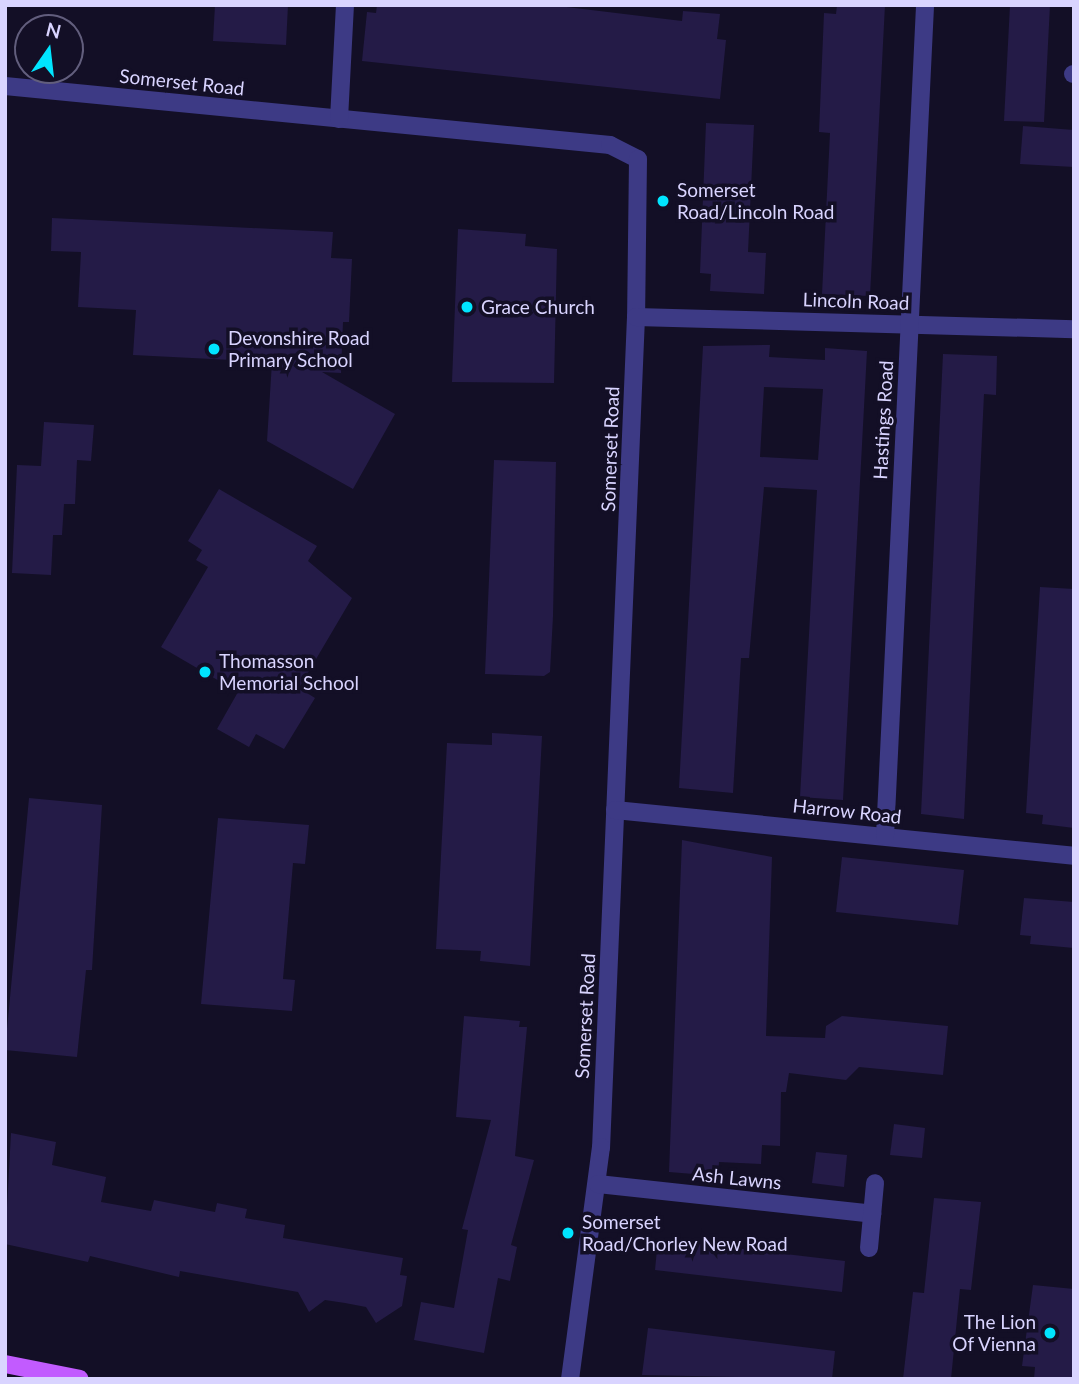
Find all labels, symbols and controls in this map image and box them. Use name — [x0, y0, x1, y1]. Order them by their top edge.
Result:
north arrow — [14, 14, 84, 84]
text: N — [44, 17, 64, 43]
street label: Somerset Road — [118, 64, 246, 100]
place label: Somerset Road/Lincoln Road — [677, 179, 834, 223]
marker: Somerset Road/Lincoln Road — [655, 193, 671, 209]
street label: Lincoln Road — [802, 288, 910, 314]
place label: Grace Church — [481, 296, 595, 318]
marker: Grace Church — [459, 299, 475, 315]
place label: Devonshire Road Primary School — [228, 327, 370, 371]
marker: Devonshire Road Primary School — [206, 341, 222, 357]
street label: Hastings Road — [868, 360, 898, 480]
street label: Somerset Road — [596, 386, 624, 512]
place label: Thomasson Memorial School — [219, 650, 359, 694]
marker: Thomasson Memorial School — [197, 664, 213, 680]
street label: Harrow Road — [791, 794, 903, 828]
street label: Somerset Road — [570, 953, 600, 1079]
street label: Ash Lawns — [691, 1162, 783, 1194]
place label: Somerset Road/Chorley New Road — [582, 1211, 789, 1255]
marker: Somerset Road/Chorley New Road — [560, 1225, 576, 1241]
place label: The Lion Of Vienna — [951, 1311, 1036, 1355]
marker: The Lion Of Vienna — [1042, 1325, 1058, 1341]

